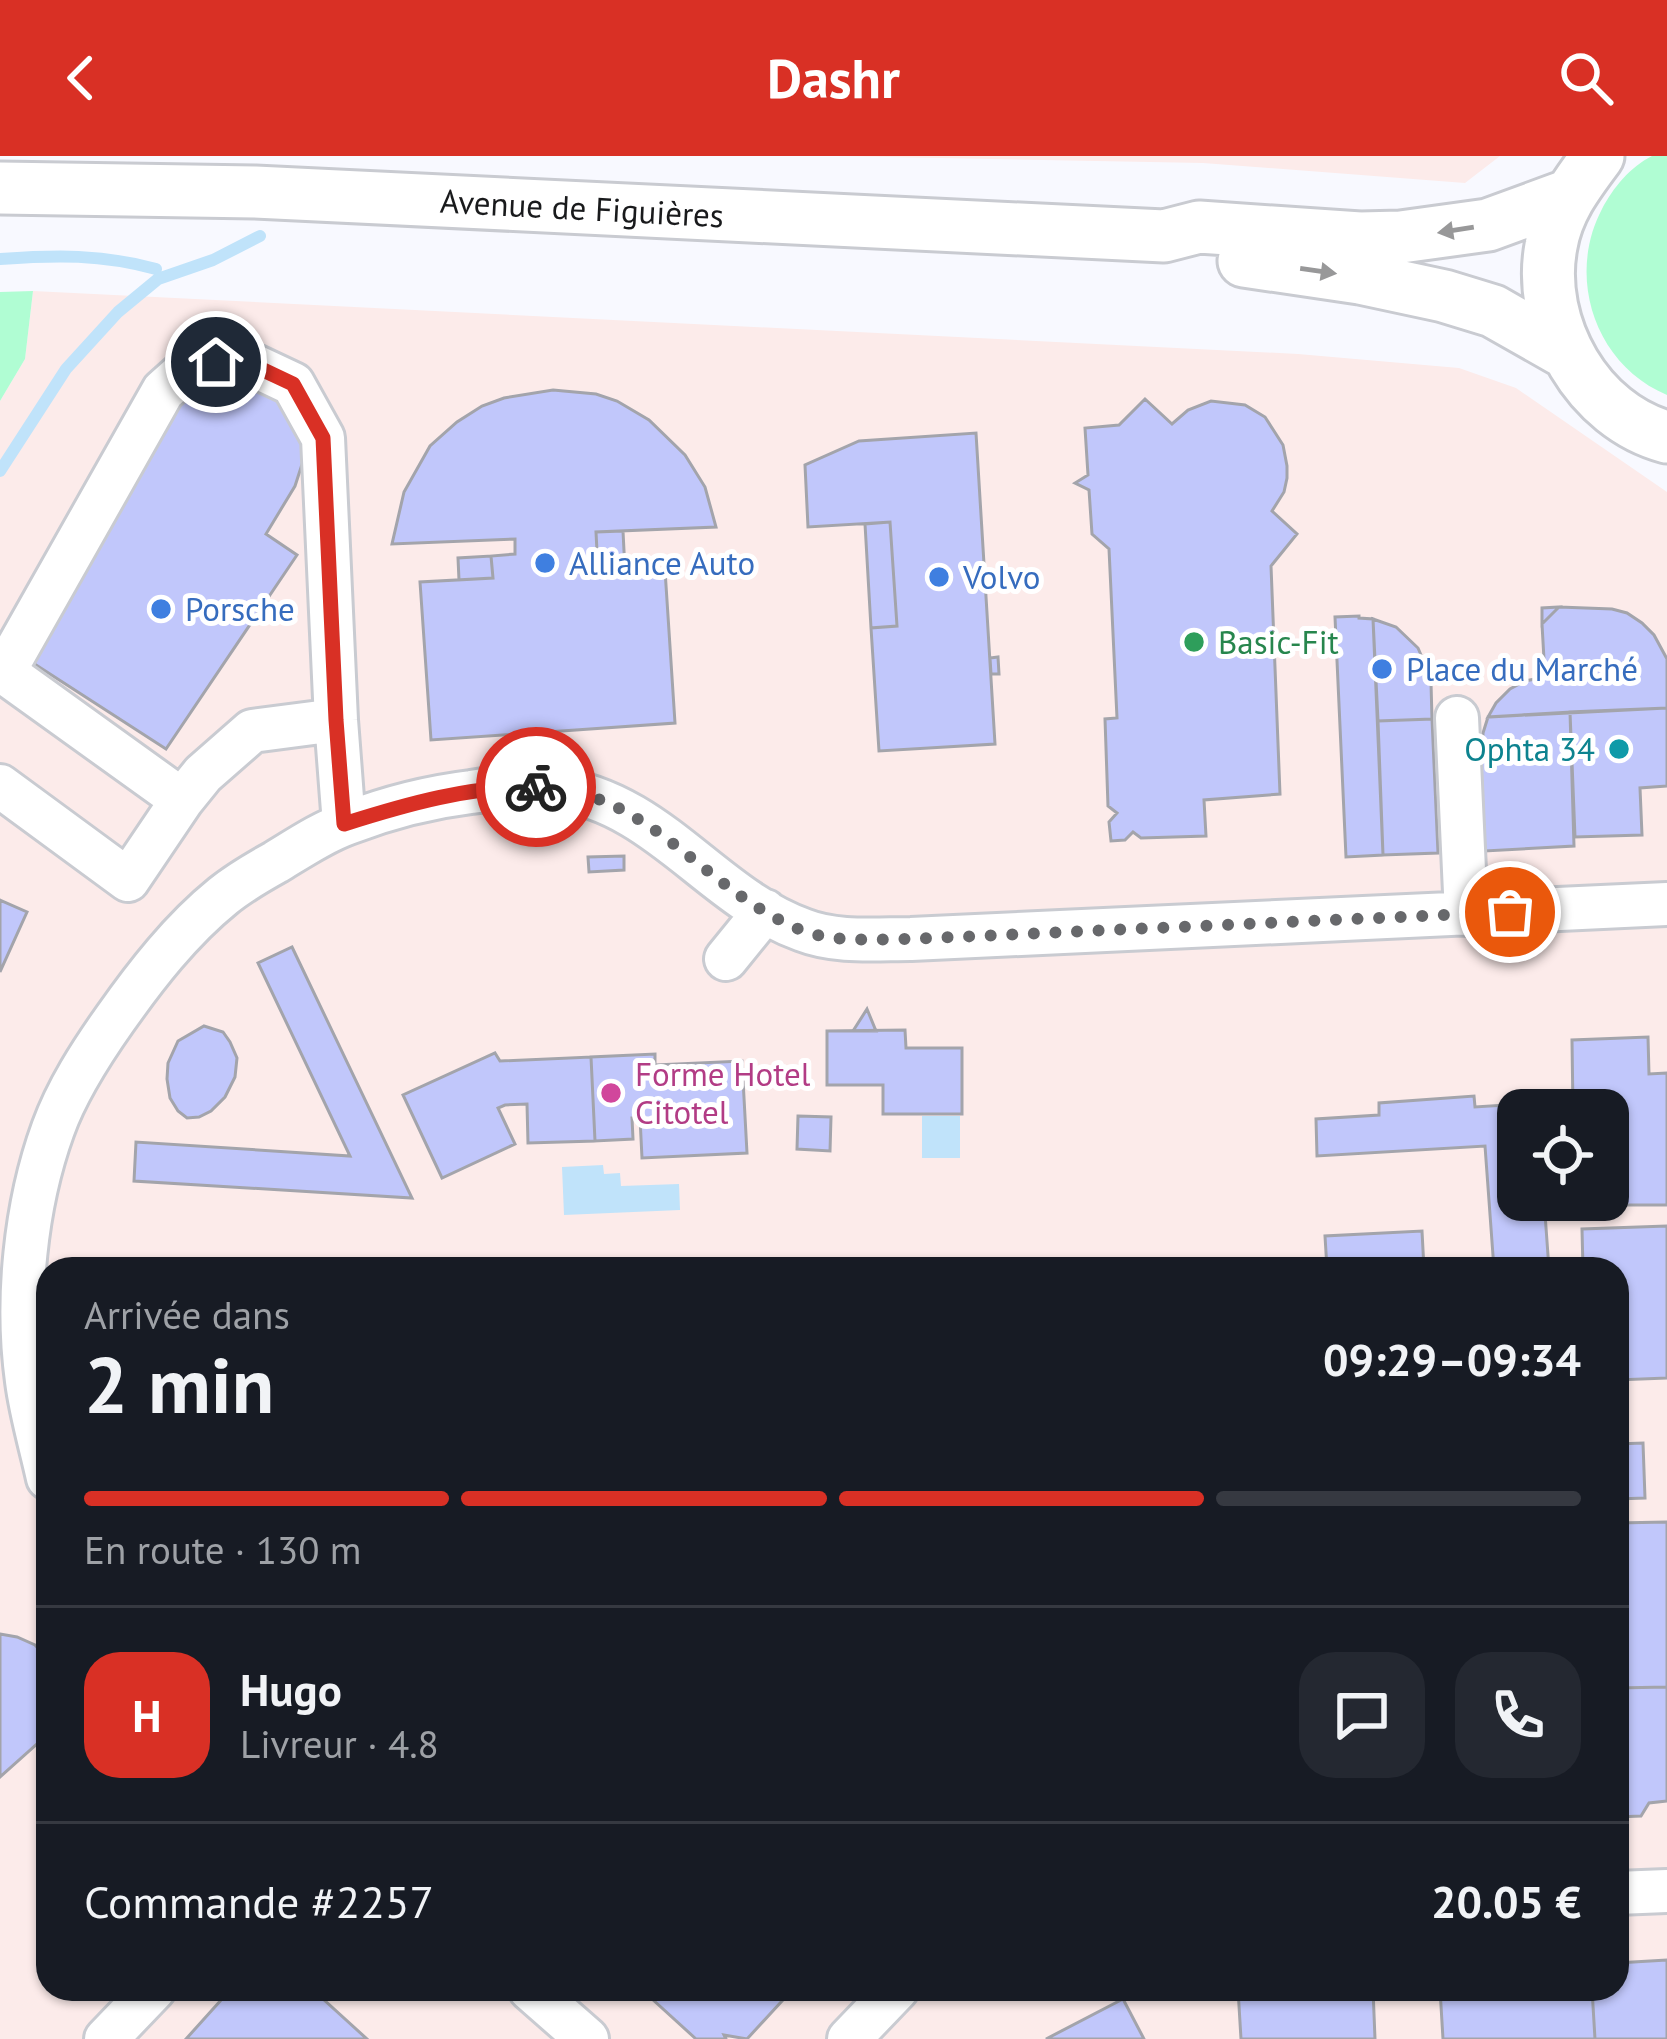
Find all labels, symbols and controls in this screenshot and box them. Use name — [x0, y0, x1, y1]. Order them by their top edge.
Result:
text: Dashr — [767, 43, 900, 113]
icon: back — [48, 45, 114, 111]
icon: search — [1553, 45, 1619, 111]
street label: Avenue de Figuières — [439, 179, 725, 236]
one-way arrow — [1437, 221, 1474, 240]
one-way arrow — [1299, 262, 1337, 281]
pin — [165, 311, 267, 413]
icon: home — [183, 329, 249, 395]
place label: Alliance Auto — [569, 541, 755, 584]
marker: Alliance Auto — [532, 550, 558, 576]
place label: Volvo — [962, 555, 1040, 598]
marker: Volvo — [926, 564, 952, 590]
place label: Porsche — [185, 587, 295, 630]
marker: Porsche — [148, 596, 174, 622]
place label: Basic-Fit — [1218, 620, 1339, 663]
marker: Basic-Fit — [1181, 629, 1207, 655]
place label: Place du Marché — [1406, 647, 1638, 690]
marker: Place du Marché — [1369, 656, 1395, 682]
courier — [476, 727, 596, 847]
place label: Ophta 34 — [1464, 727, 1595, 770]
marker: Ophta 34 — [1606, 736, 1632, 762]
icon: bike — [503, 754, 569, 820]
pin — [1459, 861, 1561, 963]
icon: bag — [1477, 879, 1543, 945]
place label: Forme Hotel Citotel — [635, 1052, 811, 1133]
marker: Forme Hotel Citotel — [598, 1080, 624, 1106]
map controls — [1497, 1089, 1629, 1221]
button: locate — [1497, 1089, 1629, 1221]
text: Arrivée dans — [84, 1289, 290, 1340]
text: 09:29–09:34 — [1323, 1330, 1581, 1388]
text: 2 min — [84, 1334, 274, 1435]
text: En route · 130 m — [84, 1524, 362, 1575]
button: chat — [1299, 1652, 1425, 1778]
button: phone — [1455, 1652, 1581, 1778]
text: Hugo — [240, 1660, 342, 1718]
text: H — [132, 1686, 162, 1744]
text: Livreur · 4.8 — [240, 1718, 439, 1769]
text: Commande #2257 — [84, 1872, 434, 1930]
text: 20.05 € — [1431, 1872, 1581, 1930]

